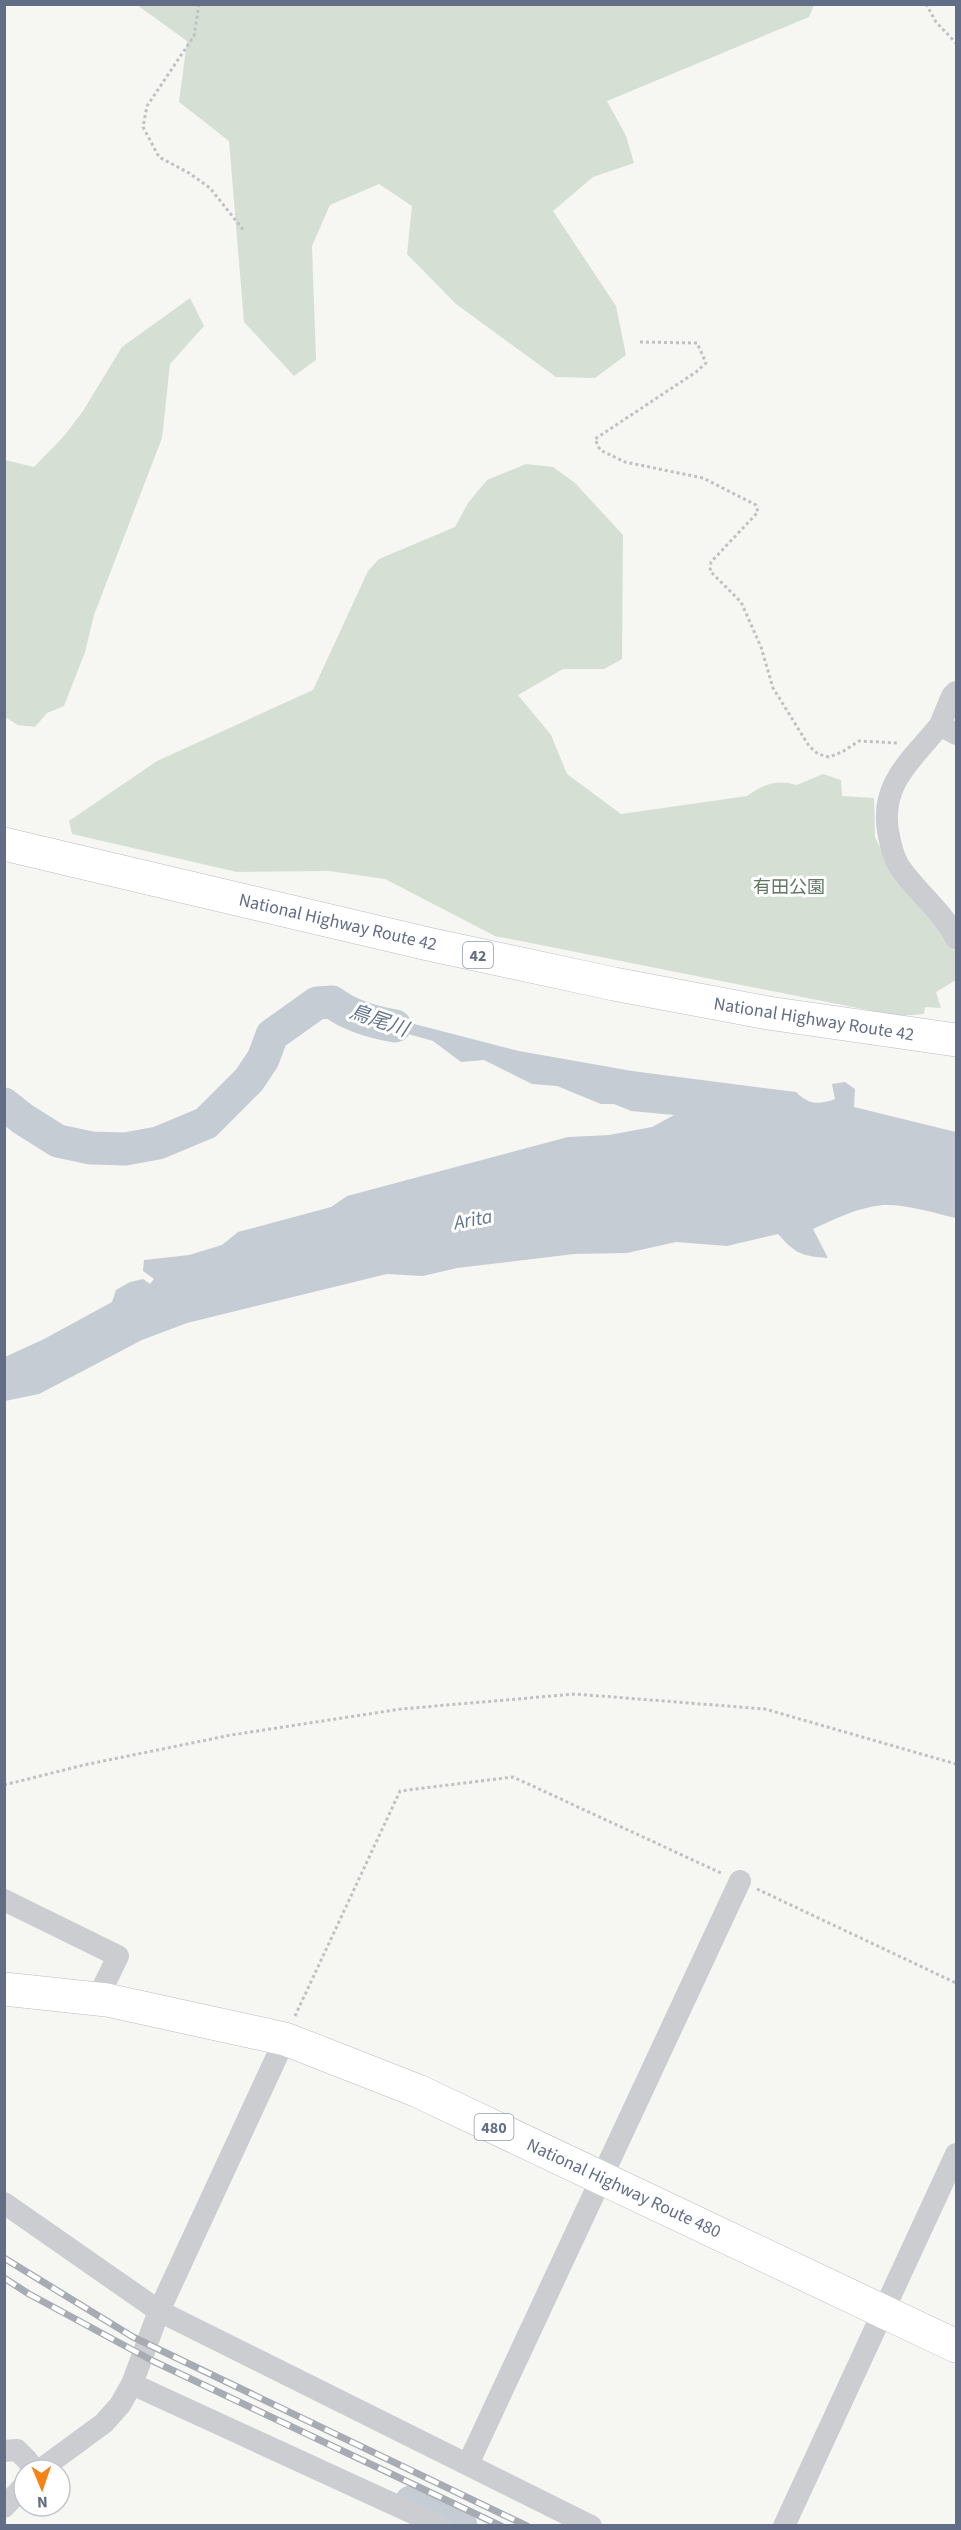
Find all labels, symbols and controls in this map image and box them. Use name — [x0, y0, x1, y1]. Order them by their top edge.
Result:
park label: 有田公園 — [753, 875, 825, 900]
street label: National Highway Route 42 — [236, 888, 439, 957]
road number: 42 — [463, 942, 493, 968]
street label: National Highway Route 42 — [712, 991, 916, 1048]
water label: 鳥尾川 — [346, 998, 413, 1045]
water label: Arita — [450, 1202, 495, 1238]
road number: 480 — [474, 2114, 514, 2140]
street label: National Highway Route 480 — [523, 2132, 725, 2245]
north arrow — [12, 2458, 72, 2518]
text: N — [37, 2491, 48, 2513]

